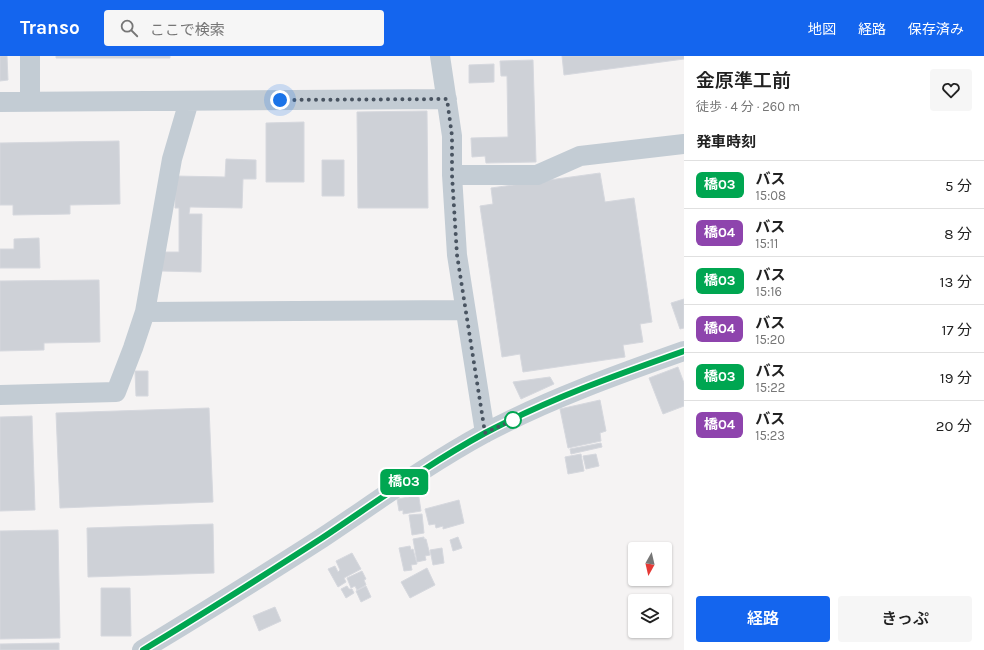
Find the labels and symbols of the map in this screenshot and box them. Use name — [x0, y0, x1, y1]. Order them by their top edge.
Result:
your location — [270, 90, 290, 110]
unlabelled marker — [504, 411, 522, 429]
line badge: 橋03 — [381, 469, 427, 495]
north arrow — [628, 542, 672, 586]

